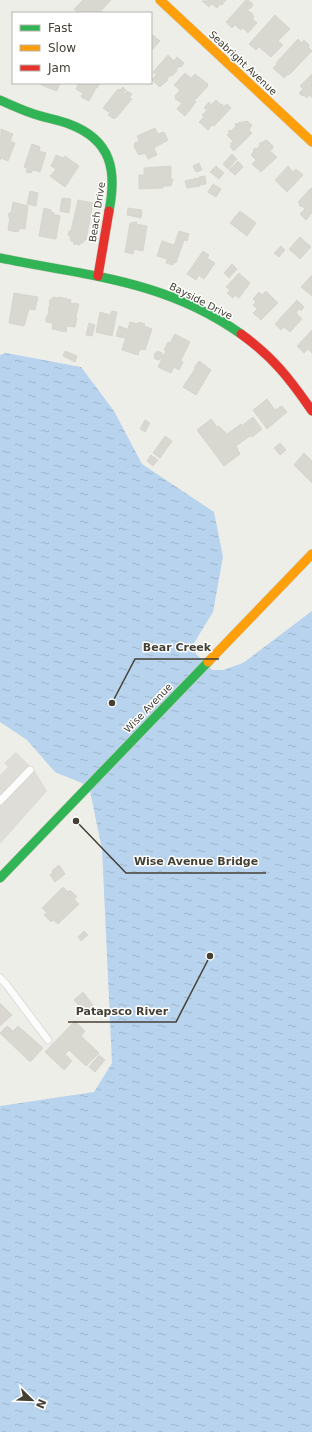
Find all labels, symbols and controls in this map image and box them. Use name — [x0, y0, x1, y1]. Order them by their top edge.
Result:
legend — [12, 12, 152, 84]
text: Fast — [48, 21, 72, 35]
street label: Seabright Avenue — [207, 29, 279, 97]
text: Slow — [48, 41, 76, 55]
text: Jam — [47, 61, 71, 75]
street label: Beach Drive — [87, 181, 107, 243]
street label: Bayside Drive — [168, 280, 234, 322]
callout: Bear Creek — [135, 636, 219, 659]
text: Bear Creek — [143, 641, 212, 654]
street label: Wise Avenue — [122, 681, 174, 735]
callout: Wise Avenue Bridge — [126, 850, 266, 873]
text: Wise Avenue Bridge — [134, 855, 258, 868]
callout: Patapsco River — [68, 999, 176, 1022]
text: Patapsco River — [76, 1005, 169, 1018]
north arrow — [12, 1380, 52, 1420]
text: N — [33, 1397, 49, 1410]

